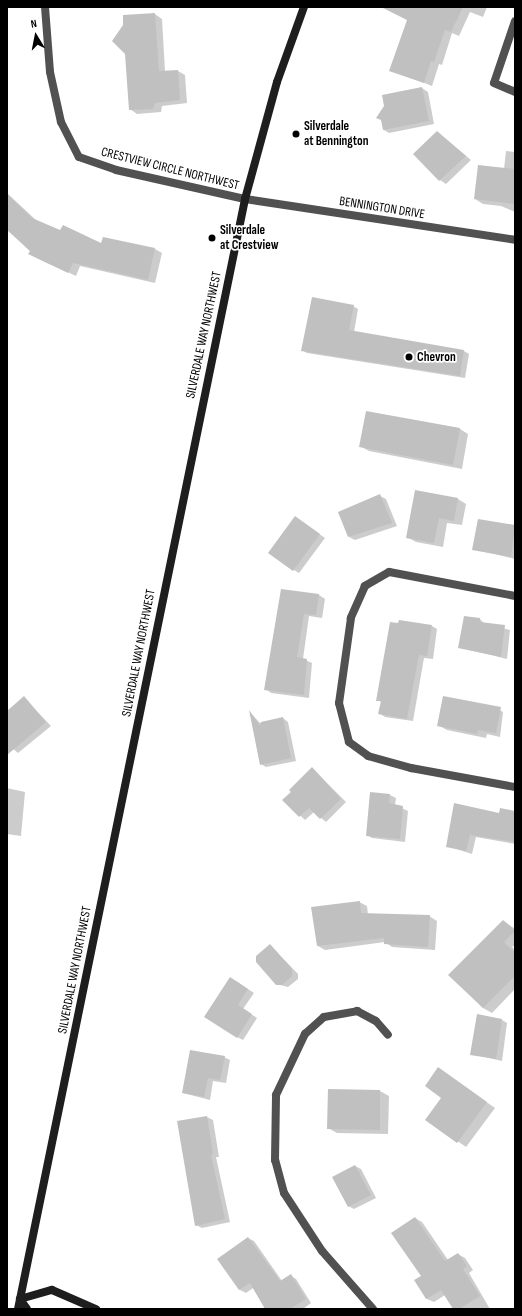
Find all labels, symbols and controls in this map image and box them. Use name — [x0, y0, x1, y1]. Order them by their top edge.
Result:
north arrow — [16, 16, 56, 56]
text: N — [30, 17, 38, 31]
place label: Silverdale at Bennington — [304, 119, 368, 150]
marker: Silverdale at Bennington — [291, 129, 301, 139]
street label: CRESTVIEW CIRCLE NORTHWEST — [99, 144, 241, 194]
street label: BENNINGTON DRIVE — [338, 194, 426, 222]
place label: Silverdale at Crestview — [220, 223, 278, 254]
marker: Silverdale at Crestview — [207, 233, 217, 243]
street label: SILVERDALE WAY NORTHWEST — [183, 270, 225, 400]
place label: Chevron — [417, 349, 456, 365]
marker: Chevron — [404, 352, 414, 362]
street label: SILVERDALE WAY NORTHWEST — [119, 588, 159, 718]
street label: SILVERDALE WAY NORTHWEST — [55, 905, 95, 1035]

